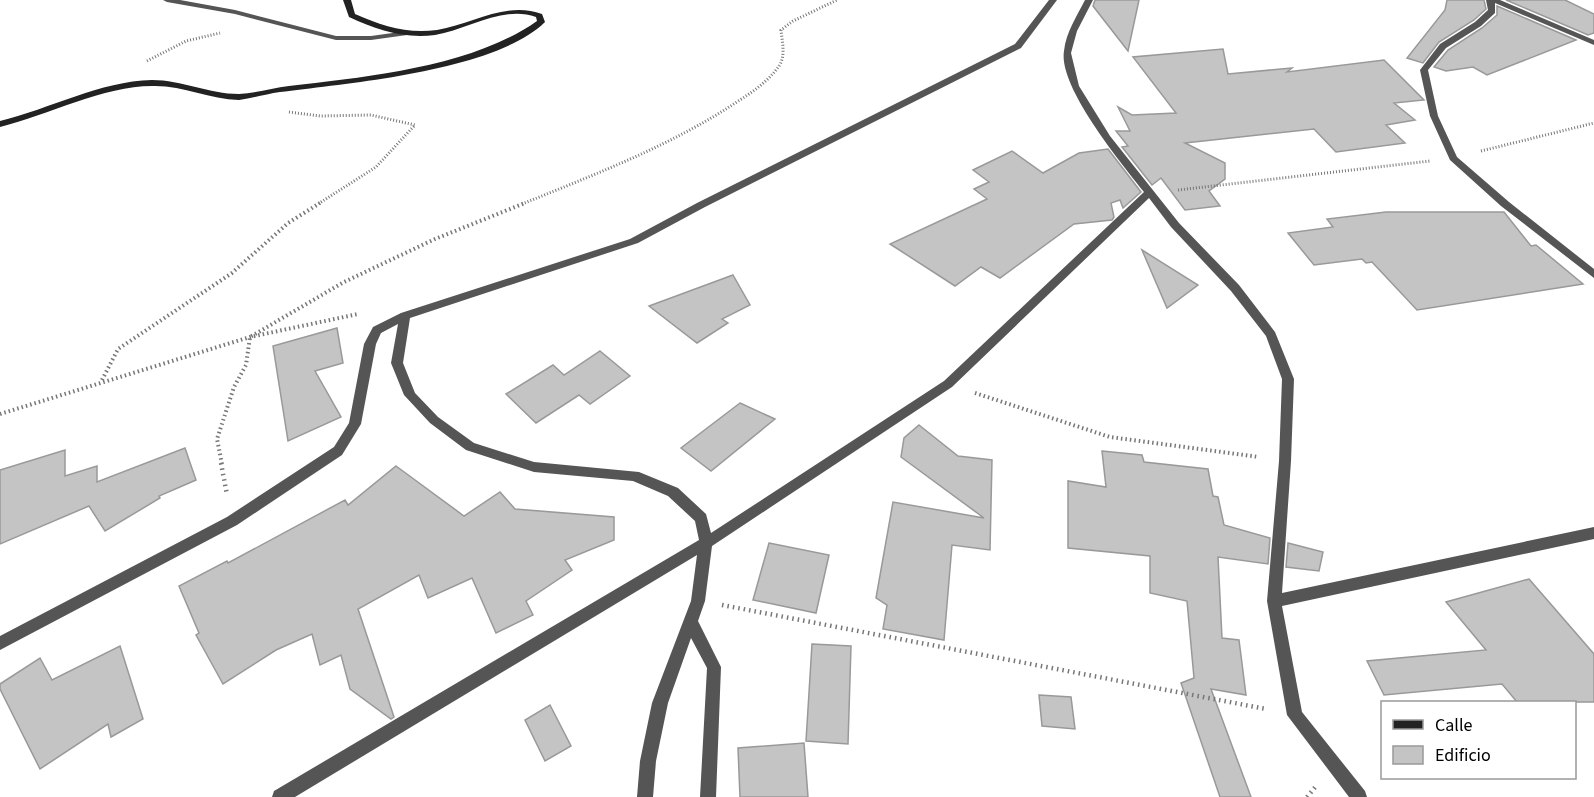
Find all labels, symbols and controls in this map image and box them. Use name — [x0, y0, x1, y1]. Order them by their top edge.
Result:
legend — [1381, 701, 1576, 779]
text: Calle — [1435, 713, 1473, 738]
text: Edificio — [1435, 743, 1491, 768]

